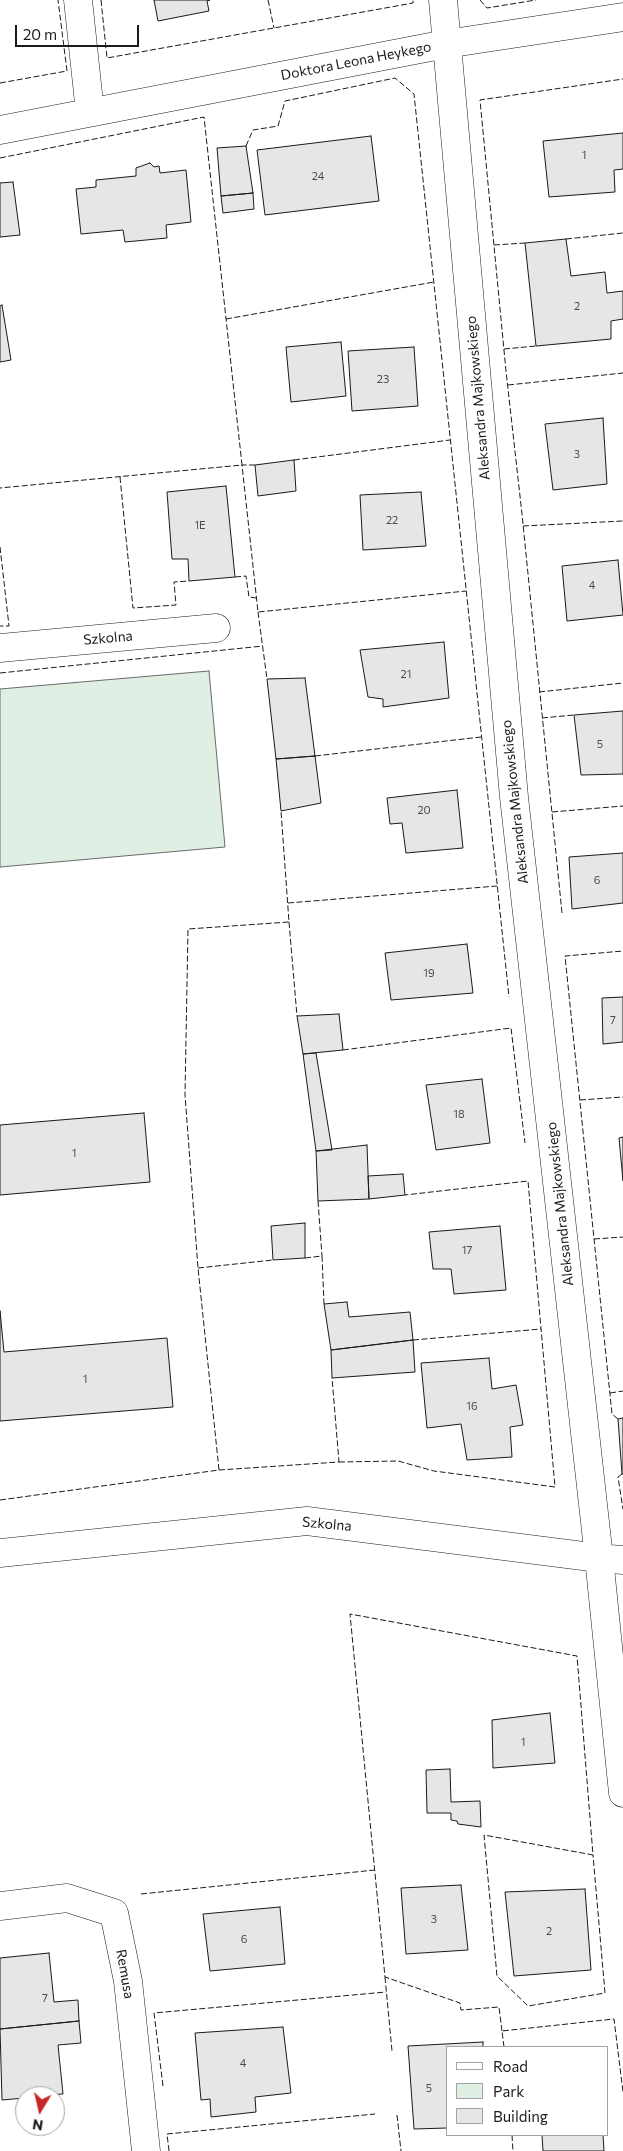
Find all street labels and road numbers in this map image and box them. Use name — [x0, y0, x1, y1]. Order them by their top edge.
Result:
street label: Doktora Leona Heykego — [279, 38, 433, 84]
street label: Aleksandra Majkowskiego — [462, 315, 494, 481]
street label: Szkolna — [83, 627, 133, 649]
street label: Aleksandra Majkowskiego — [498, 719, 532, 885]
street label: Aleksandra Majkowskiego — [543, 1121, 577, 1287]
street label: Szkolna — [302, 1513, 352, 1535]
street label: Remusa — [112, 1948, 138, 2000]

